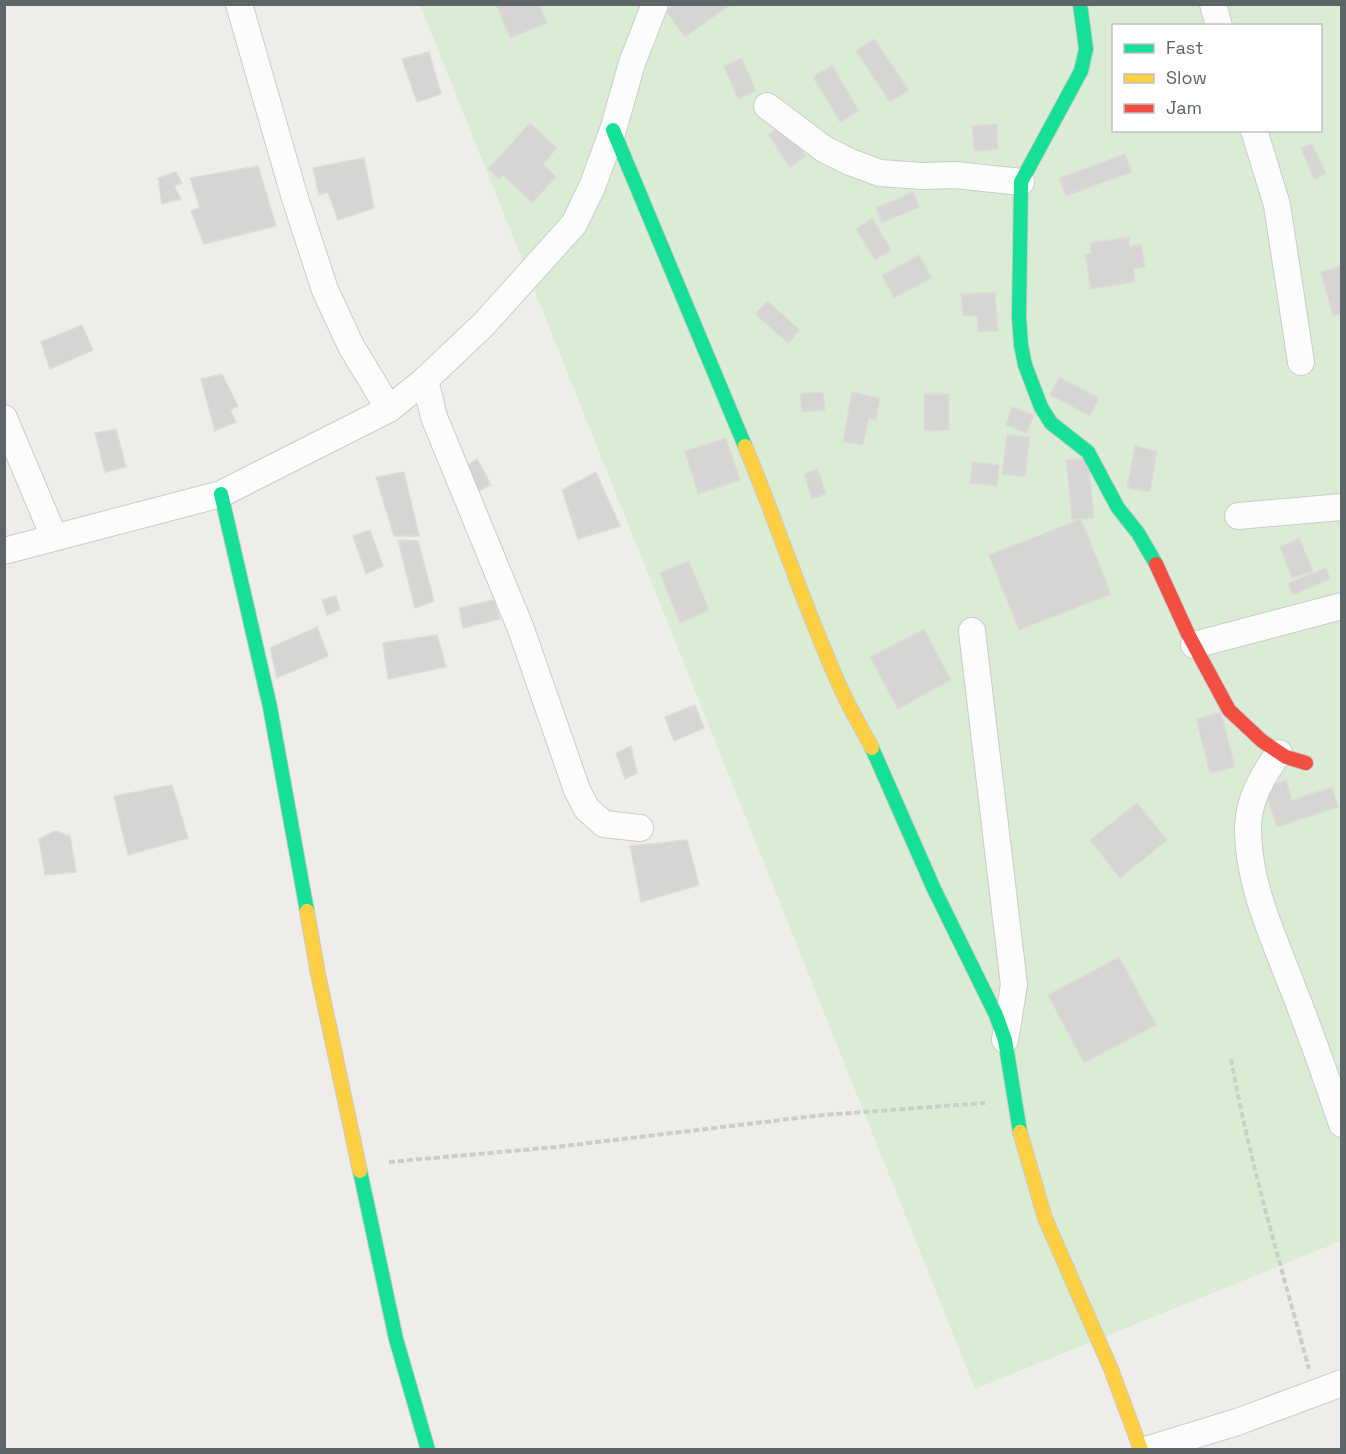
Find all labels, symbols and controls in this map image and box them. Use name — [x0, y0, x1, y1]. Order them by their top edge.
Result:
legend — [1112, 24, 1322, 132]
text: Fast — [1166, 36, 1203, 59]
text: Slow — [1166, 66, 1207, 89]
text: Jam — [1166, 96, 1202, 119]

